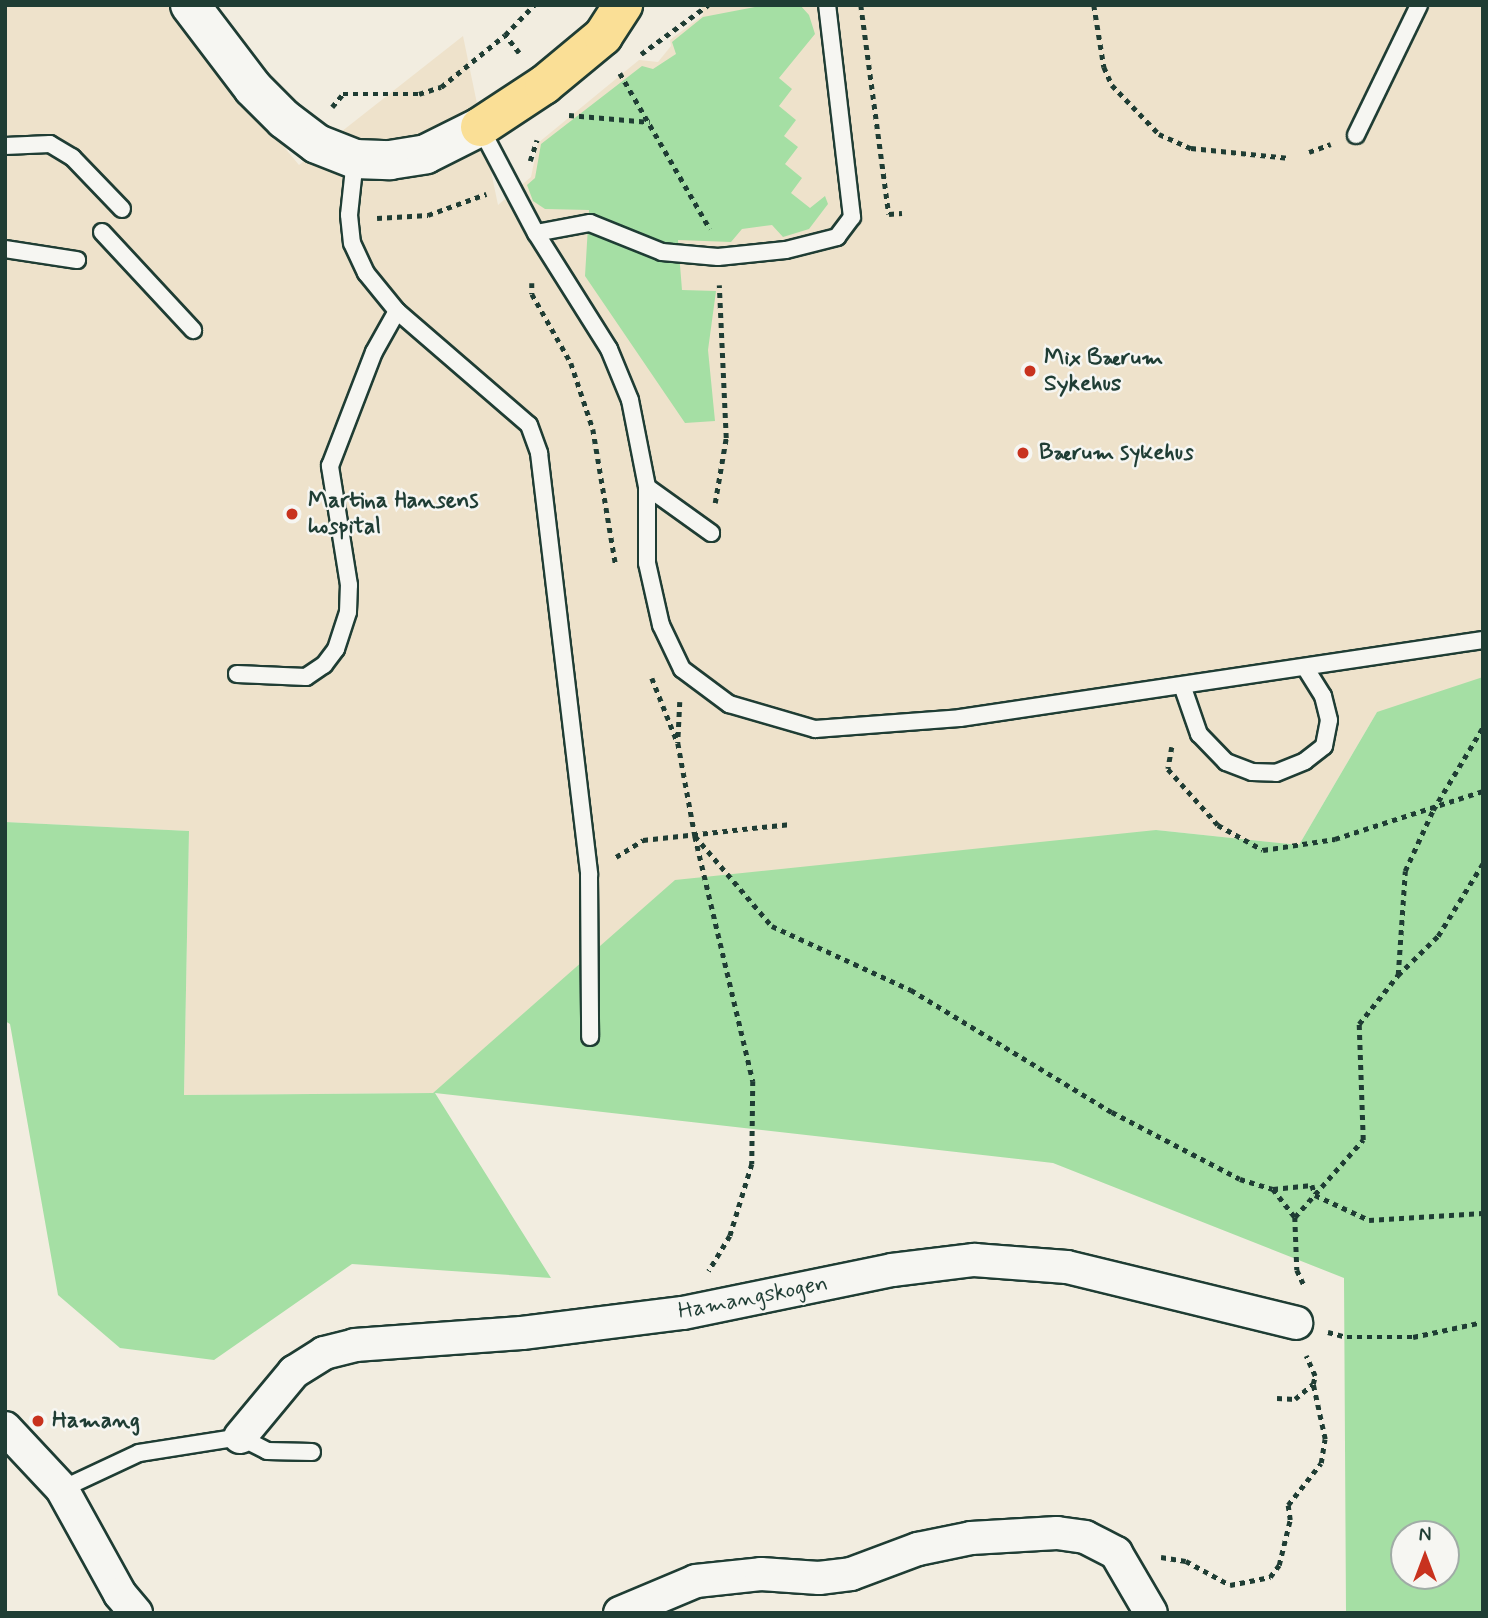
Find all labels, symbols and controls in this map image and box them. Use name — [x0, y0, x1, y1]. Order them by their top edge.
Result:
place label: Mix Bærum Sykehus — [1044, 344, 1162, 398]
marker: Mix Bærum Sykehus — [1022, 363, 1038, 379]
place label: Bærum sykehus — [1039, 439, 1195, 467]
marker: Bærum sykehus — [1013, 443, 1033, 463]
place label: Martina Hansens hospital — [308, 487, 475, 541]
marker: Martina Hansens hospital — [282, 504, 302, 524]
street label: Hamangskogen — [676, 1270, 830, 1326]
place label: Hamang — [52, 1407, 140, 1435]
marker: Hamang — [30, 1413, 46, 1429]
north arrow — [1390, 1520, 1460, 1590]
text: N — [1419, 1523, 1431, 1548]

